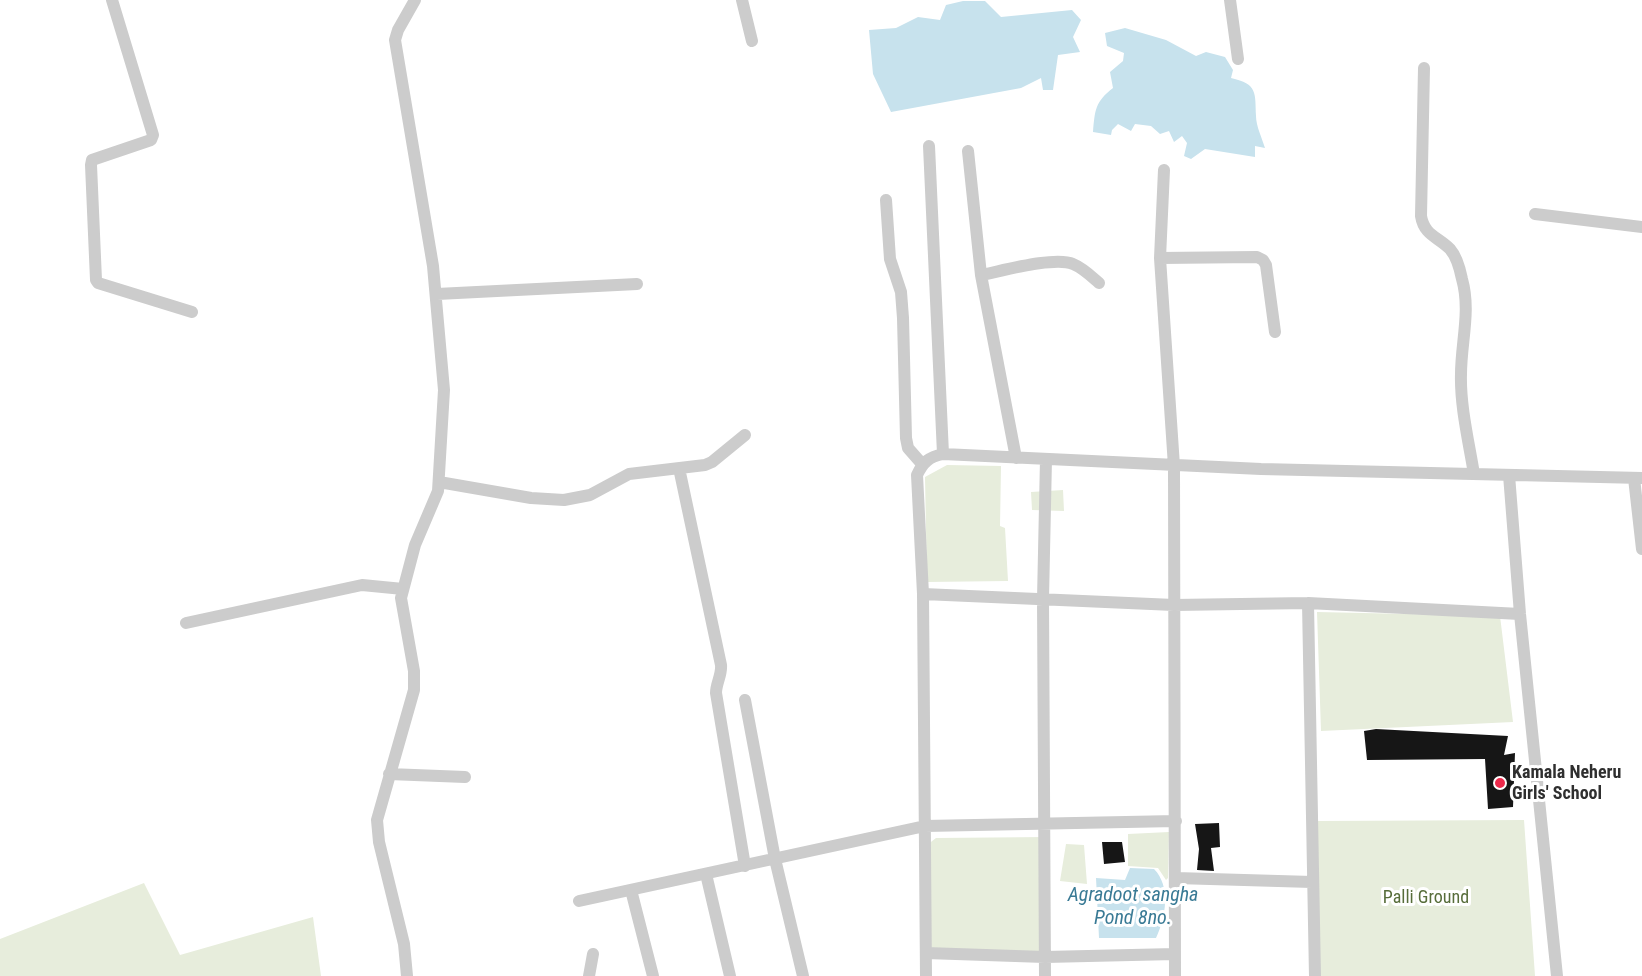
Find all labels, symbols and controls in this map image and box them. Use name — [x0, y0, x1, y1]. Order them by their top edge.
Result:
place label: Kamala Neheru Girls' School — [1512, 762, 1621, 804]
marker: Kamala Neheru Girls' School — [1493, 776, 1507, 790]
water label: Agradoot sangha Pond 8no. — [1068, 884, 1198, 931]
park label: Palli Ground — [1383, 887, 1469, 909]

